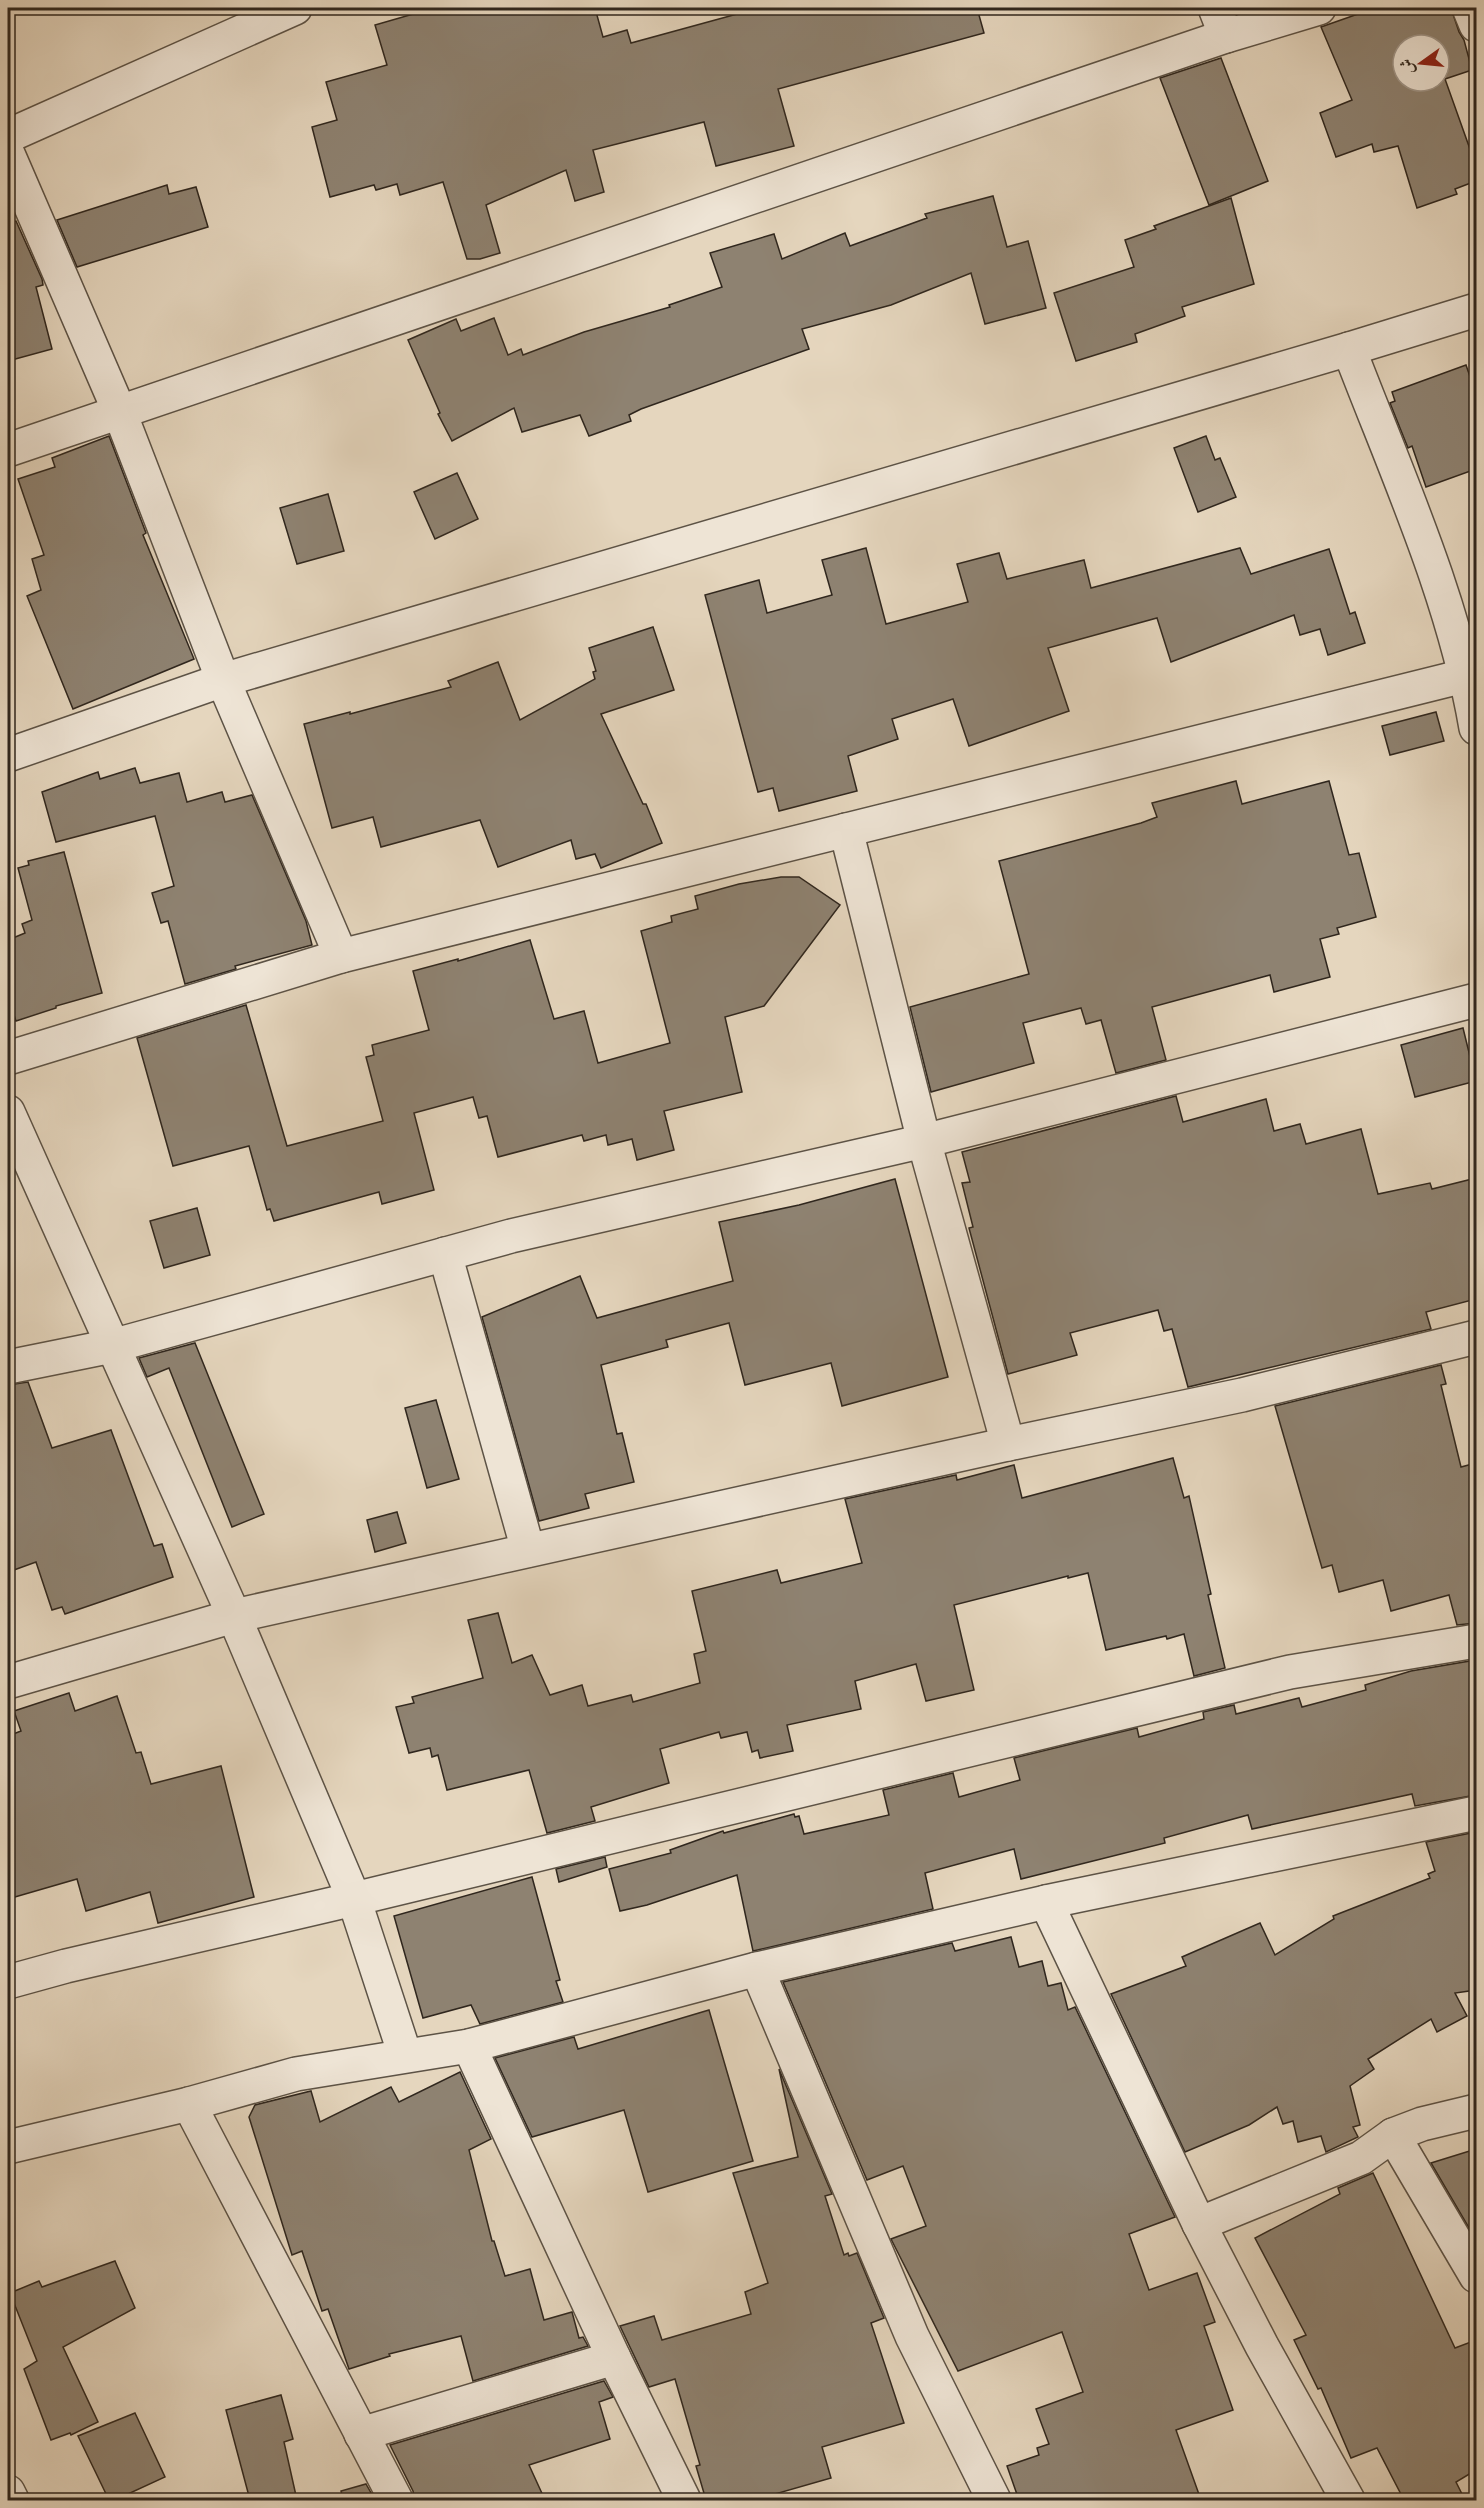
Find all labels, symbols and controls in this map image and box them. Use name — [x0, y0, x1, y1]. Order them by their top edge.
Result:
north arrow — [1391, 33, 1451, 93]
text: ش — [1396, 56, 1419, 77]

